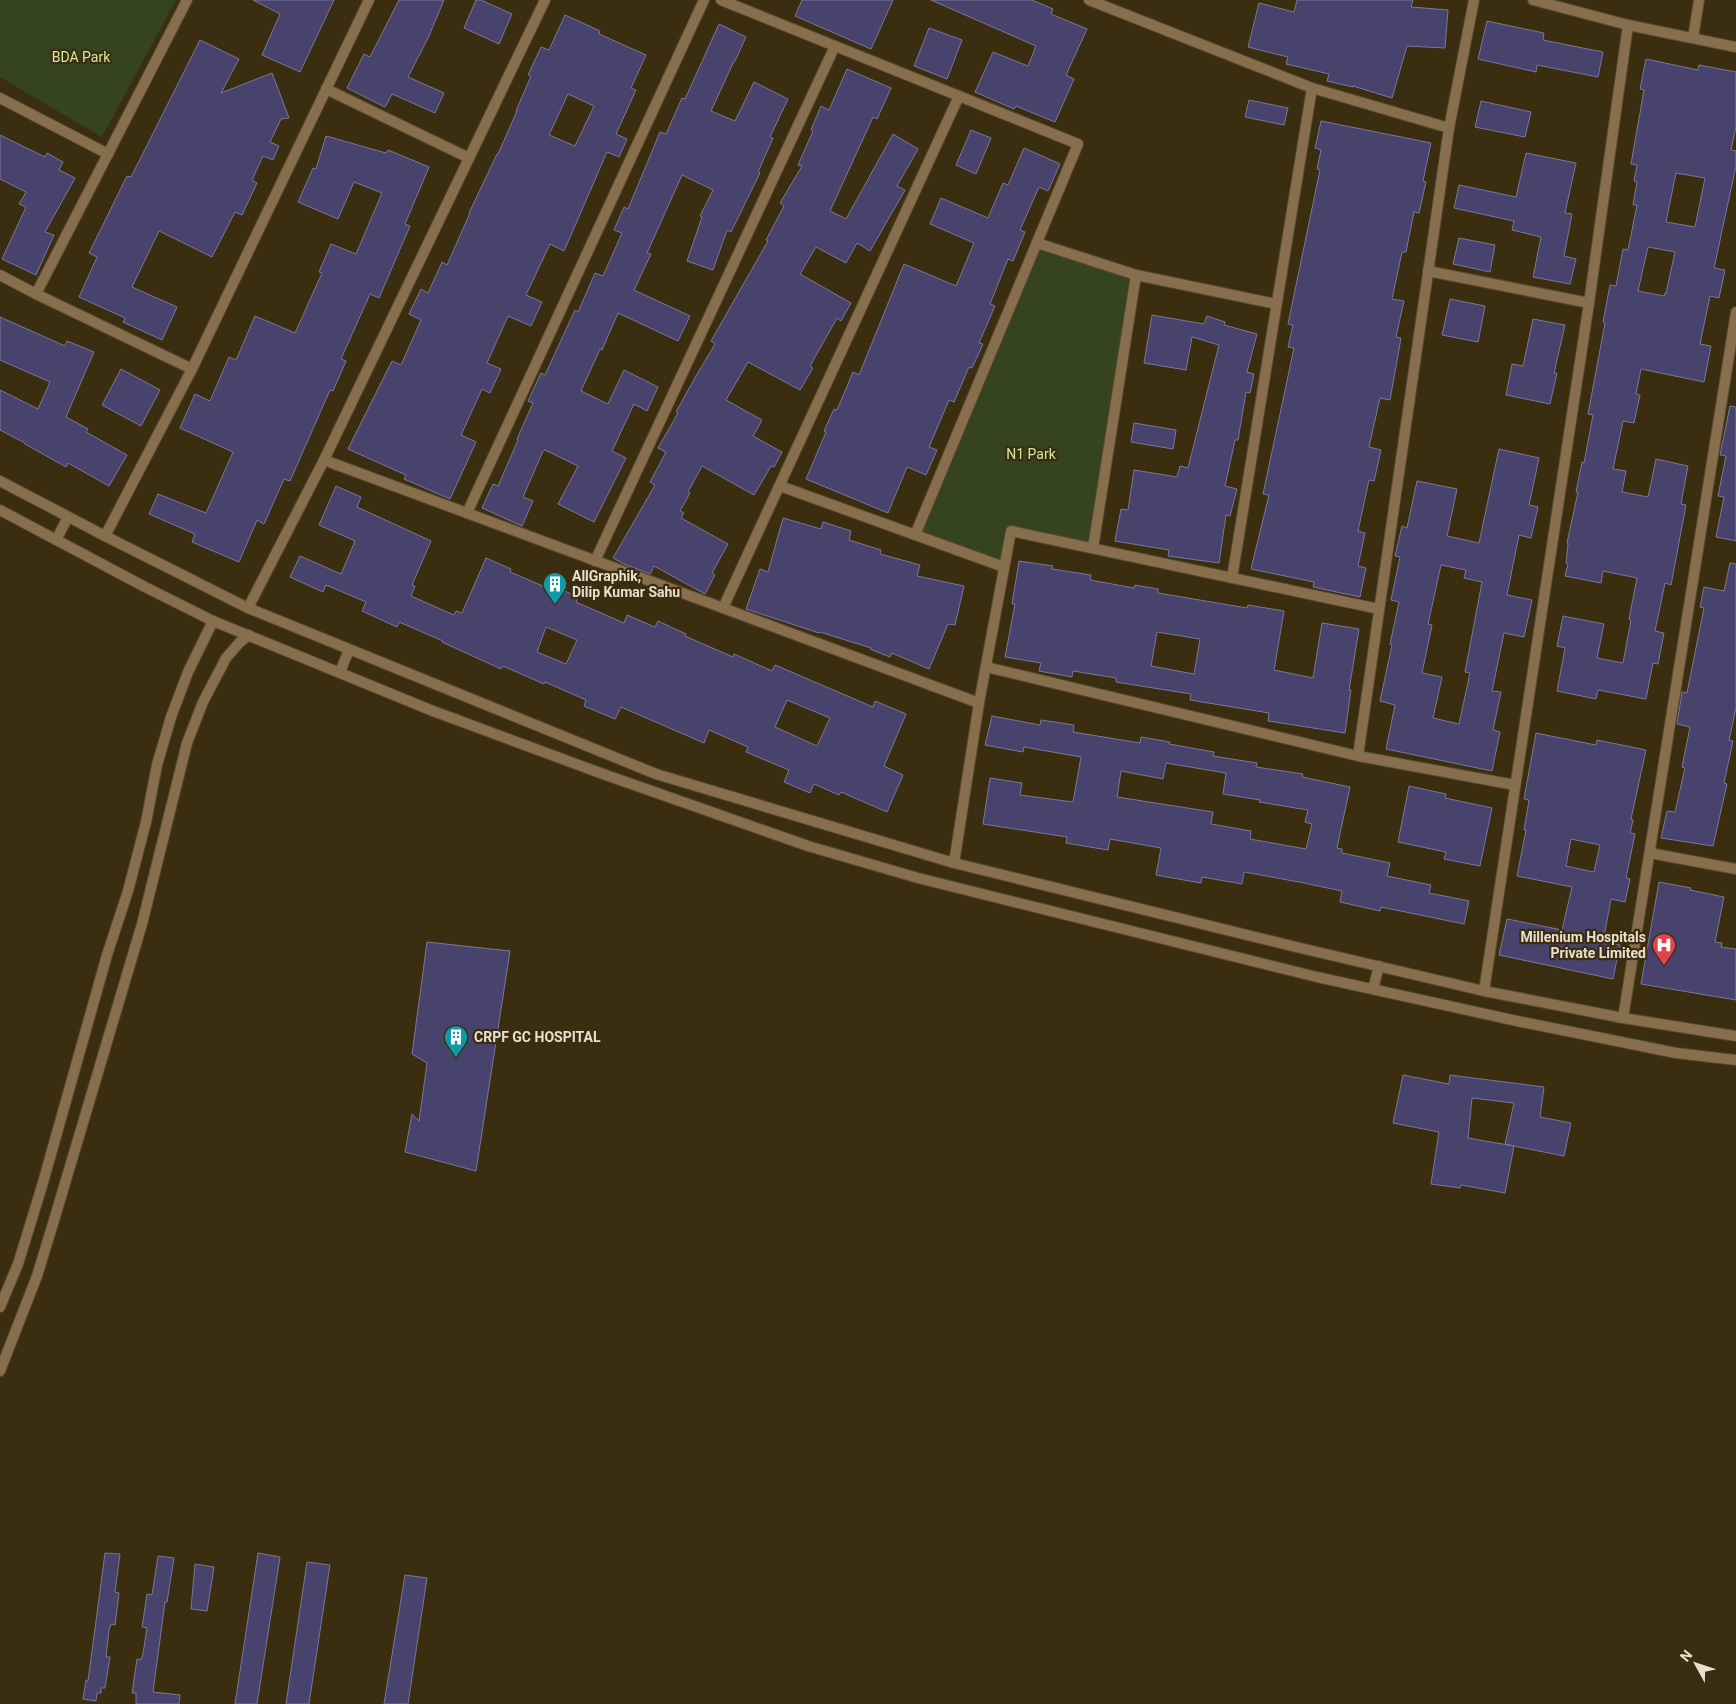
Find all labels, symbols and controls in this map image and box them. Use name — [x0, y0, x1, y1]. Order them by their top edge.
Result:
park label: BDA Park — [52, 49, 111, 65]
park label: N1 Park — [1006, 446, 1057, 462]
place label: AllGraphik, Dilip Kumar Sahu — [572, 568, 680, 600]
building icon: AllGraphik, Dilip Kumar Sahu — [542, 571, 568, 605]
place label: Millenium Hospitals Private Limited — [1520, 929, 1646, 961]
hospital icon: Millenium Hospitals Private Limited — [1651, 932, 1677, 966]
building icon: CRPF GC HOSPITAL — [443, 1024, 469, 1058]
place label: CRPF GC HOSPITAL — [474, 1029, 601, 1045]
north arrow — [1671, 1639, 1721, 1689]
text: N — [1677, 1647, 1695, 1665]

